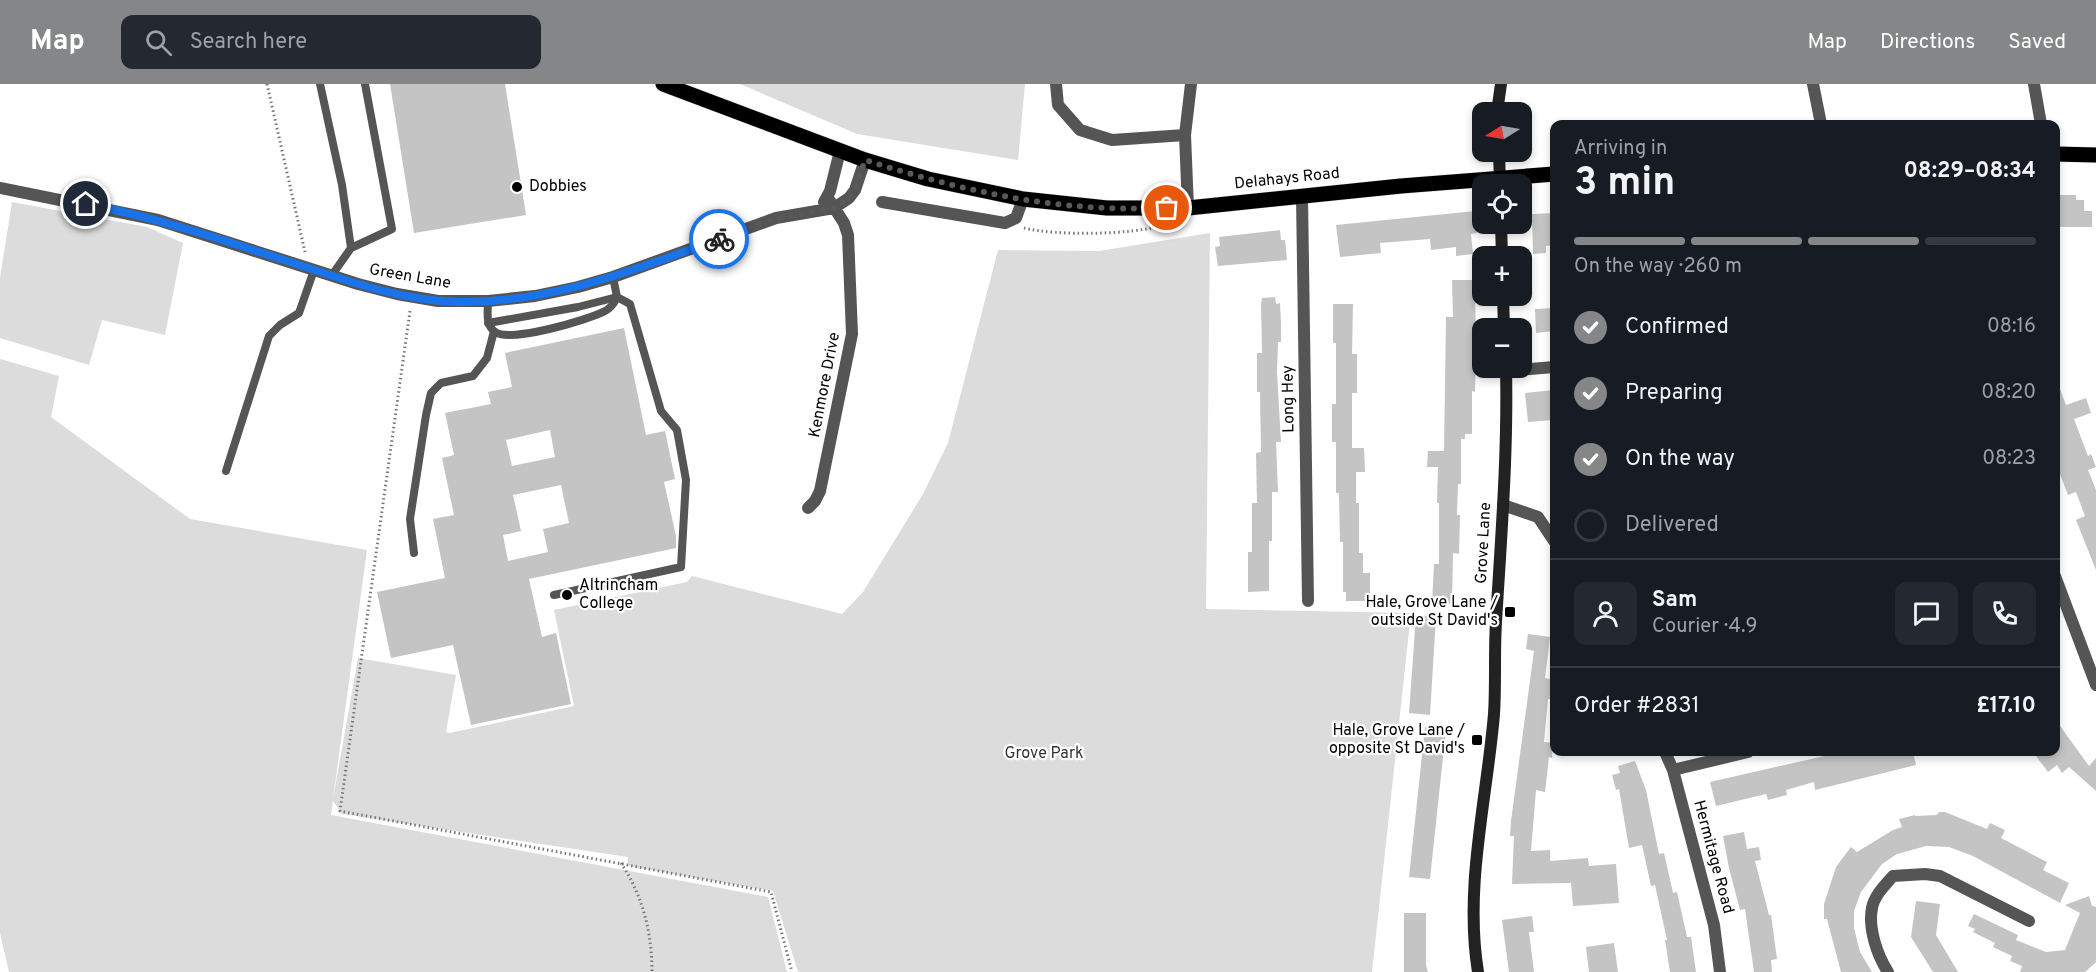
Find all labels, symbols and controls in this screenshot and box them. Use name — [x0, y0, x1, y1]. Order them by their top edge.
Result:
search box — [121, 15, 541, 69]
text: Map — [30, 24, 85, 60]
icon: search — [142, 26, 175, 59]
text: Search here — [190, 29, 307, 56]
text: Map — [1807, 29, 1847, 56]
text: Directions — [1880, 29, 1975, 56]
text: Saved — [2008, 29, 2066, 56]
north arrow — [1472, 102, 1532, 162]
map controls — [1472, 102, 1532, 378]
text: Arriving in — [1574, 136, 1667, 162]
text: 08:29–08:34 — [1903, 158, 2036, 185]
text: 3 min — [1574, 160, 1675, 209]
street label: Delahays Road — [1233, 164, 1341, 194]
button: locate — [1472, 174, 1532, 234]
place label: Dobbies — [529, 177, 587, 197]
pin — [60, 178, 111, 229]
marker: Dobbies — [510, 180, 524, 194]
pin — [1141, 182, 1192, 233]
icon: home — [69, 187, 102, 220]
icon: bag — [1150, 191, 1183, 224]
courier — [689, 209, 749, 269]
icon: bike — [703, 223, 736, 256]
button: + — [1472, 246, 1532, 306]
text: On the way · 260 m — [1574, 254, 1742, 280]
street label: Green Lane — [368, 260, 452, 294]
icon: check — [1574, 311, 1607, 344]
text: Confirmed — [1625, 314, 1729, 341]
text: 08:16 — [1987, 314, 2036, 340]
button: − — [1472, 318, 1532, 378]
street label: Kenmore Drive — [805, 331, 845, 439]
street label: Long Hey — [1278, 365, 1300, 433]
icon: check — [1574, 377, 1607, 410]
text: Preparing — [1625, 380, 1723, 407]
text: 08:20 — [1981, 380, 2036, 406]
icon: check — [1574, 443, 1607, 476]
text: On the way — [1625, 446, 1735, 473]
text: 08:23 — [1982, 446, 2036, 472]
street label: Grove Lane — [1472, 502, 1496, 584]
text: Delivered — [1625, 512, 1719, 539]
place label: Altrincham College — [579, 576, 658, 614]
button: person — [1574, 582, 1637, 645]
button: chat — [1895, 582, 1958, 645]
button: phone — [1973, 582, 2036, 645]
text: Sam — [1652, 587, 1697, 614]
marker: Altrincham College — [560, 588, 574, 602]
place label: Hale, Grove Lane / outside St David's — [1366, 593, 1498, 631]
marker: Hale, Grove Lane / outside St David's — [1503, 605, 1517, 619]
text: Courier · 4.9 — [1652, 614, 1757, 640]
text: Order #2831 — [1574, 693, 1700, 720]
text: £17.10 — [1976, 693, 2036, 720]
place label: Hale, Grove Lane / opposite St David's — [1329, 721, 1465, 759]
marker: Hale, Grove Lane / opposite St David's — [1470, 733, 1484, 747]
park label: Grove Park — [1004, 744, 1084, 764]
street label: Hermitage Road — [1688, 798, 1738, 916]

